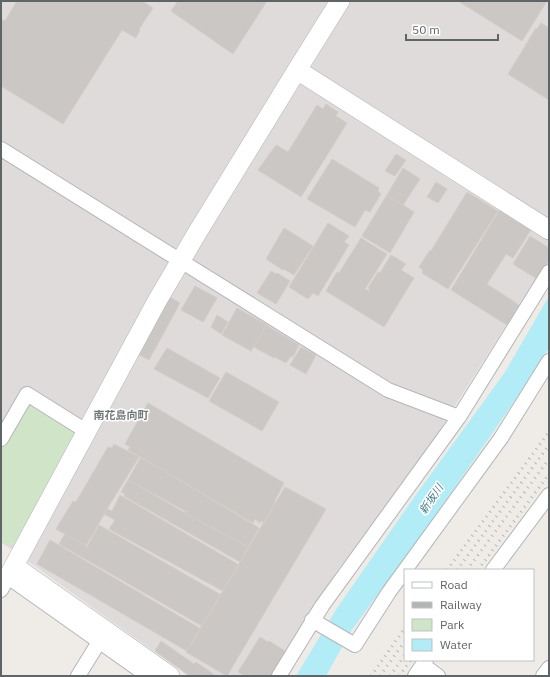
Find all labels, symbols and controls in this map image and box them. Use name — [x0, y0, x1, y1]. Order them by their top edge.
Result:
scale bar — [406, 16, 498, 42]
text: 50 m — [412, 22, 440, 37]
district label: 南花島向町 — [94, 408, 149, 422]
water label: 新坂川 — [416, 481, 447, 517]
legend — [404, 569, 534, 661]
text: Road — [440, 577, 468, 592]
text: Railway — [440, 597, 482, 612]
text: Park — [440, 617, 465, 632]
text: Water — [440, 637, 473, 652]

